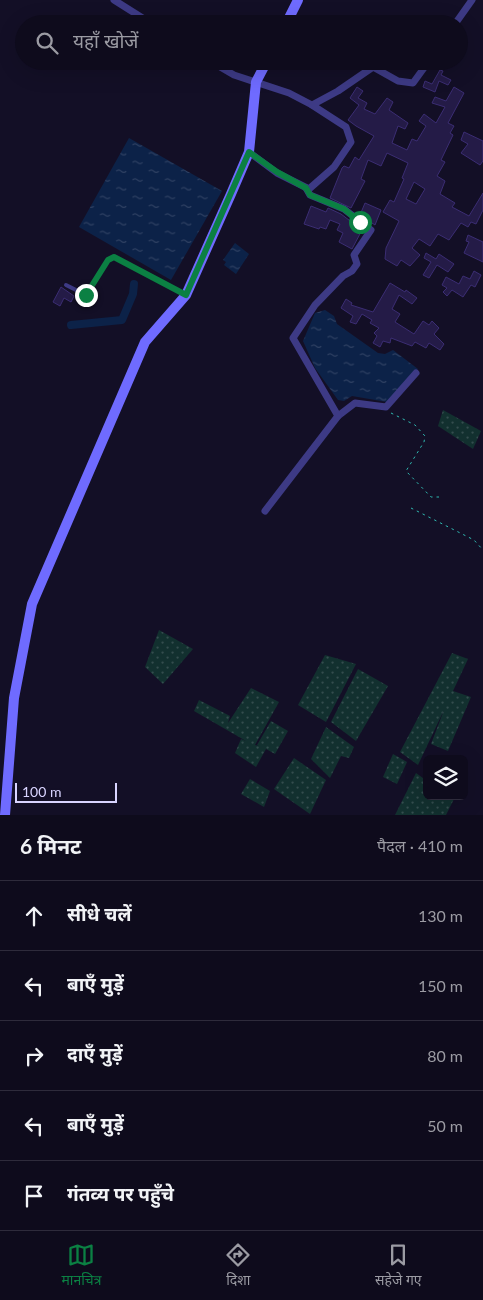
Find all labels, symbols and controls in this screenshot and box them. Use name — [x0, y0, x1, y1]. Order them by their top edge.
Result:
search box — [15, 15, 468, 70]
icon: search — [33, 29, 61, 57]
text: यहाँ खोजें — [73, 29, 138, 52]
route start — [349, 211, 372, 234]
route end — [75, 284, 98, 307]
map controls — [423, 755, 468, 800]
button: layers — [423, 755, 468, 800]
scale bar — [15, 780, 118, 803]
text: 100 m — [22, 783, 61, 800]
text: 6 मिनट — [20, 833, 81, 858]
text: पैदल · 410 m — [377, 836, 463, 855]
icon: ahead — [20, 902, 48, 930]
text: सीधे चलें — [67, 902, 132, 925]
text: 130 m — [418, 906, 463, 925]
icon: left — [20, 972, 48, 1000]
text: बाएँ मुड़ें — [67, 972, 124, 995]
text: 150 m — [418, 976, 463, 995]
icon: right — [20, 1042, 48, 1070]
text: दाएँ मुड़ें — [67, 1042, 123, 1065]
text: 80 m — [427, 1046, 463, 1065]
icon: left — [20, 1112, 48, 1140]
text: बाएँ मुड़ें — [67, 1112, 124, 1135]
text: 50 m — [427, 1116, 463, 1135]
icon: arrive — [20, 1182, 48, 1210]
text: गंतव्य पर पहुँचे — [67, 1182, 174, 1205]
tab: मानचित्र — [61, 1241, 101, 1291]
tab: दिशा — [224, 1241, 252, 1291]
tab: सहेजे गए — [375, 1241, 422, 1291]

